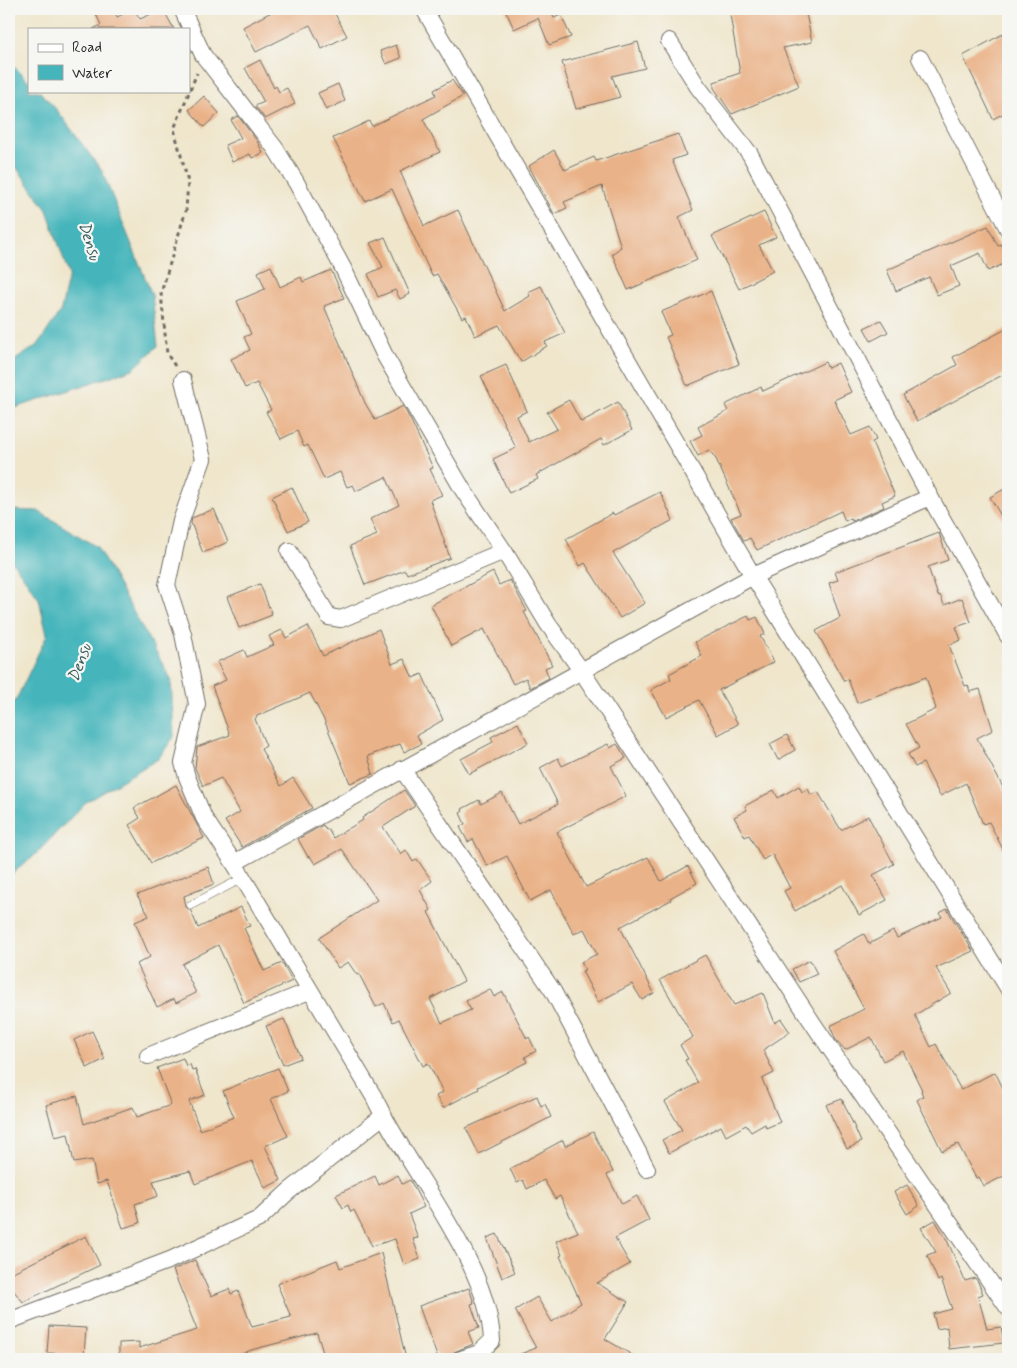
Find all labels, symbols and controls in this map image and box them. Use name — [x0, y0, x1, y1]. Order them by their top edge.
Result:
legend — [28, 28, 190, 92]
text: Road — [72, 38, 102, 58]
text: Water — [72, 64, 112, 84]
water label: Densu — [73, 219, 105, 264]
water label: Densu — [63, 640, 97, 685]

